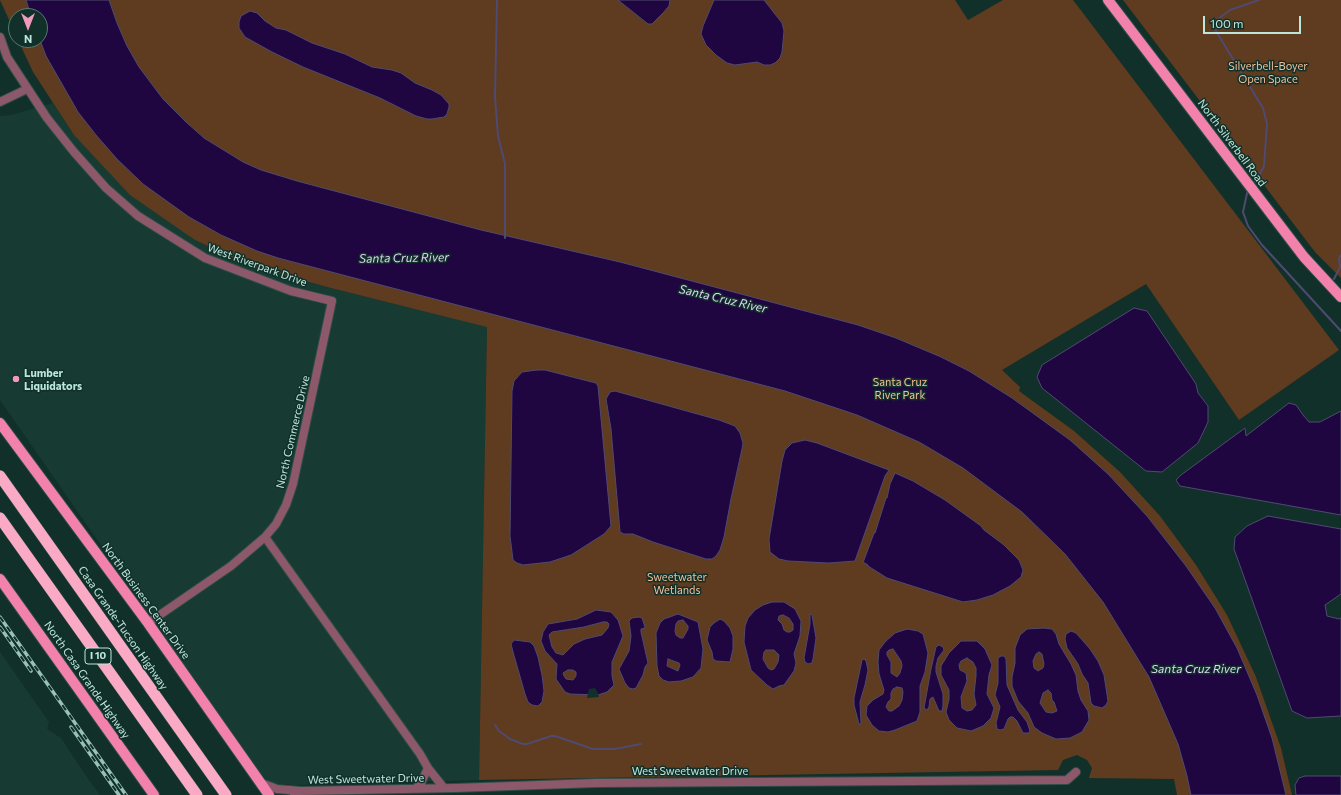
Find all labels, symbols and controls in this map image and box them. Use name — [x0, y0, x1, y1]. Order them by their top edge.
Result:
north arrow — [8, 8, 48, 48]
scale bar — [1205, 8, 1303, 34]
text: 100 m — [1210, 16, 1244, 30]
text: N — [24, 33, 32, 46]
park label: Silverbell-Boyer Open Space — [1228, 59, 1308, 85]
street label: North Silverbell Road — [1195, 97, 1269, 189]
street label: West Riverpark Drive — [205, 241, 309, 289]
water label: Santa Cruz River — [359, 250, 449, 266]
water label: Santa Cruz River — [678, 282, 768, 316]
place label: Lumber Liquidators — [24, 366, 82, 392]
marker: Lumber Liquidators — [11, 374, 21, 384]
street label: North Commerce Drive — [274, 374, 312, 490]
park label: Santa Cruz River Park — [873, 375, 927, 401]
street label: North Business Center Drive — [99, 540, 193, 662]
street label: Casa Grande-Tucson Highway — [75, 564, 171, 692]
park label: Sweetwater Wetlands — [647, 570, 707, 596]
street label: North Casa Grande Highway — [41, 619, 133, 741]
road number: I 10 — [85, 648, 111, 664]
water label: Santa Cruz River — [1151, 662, 1241, 676]
street label: West Sweetwater Drive — [632, 764, 748, 778]
street label: West Sweetwater Drive — [308, 771, 424, 787]

